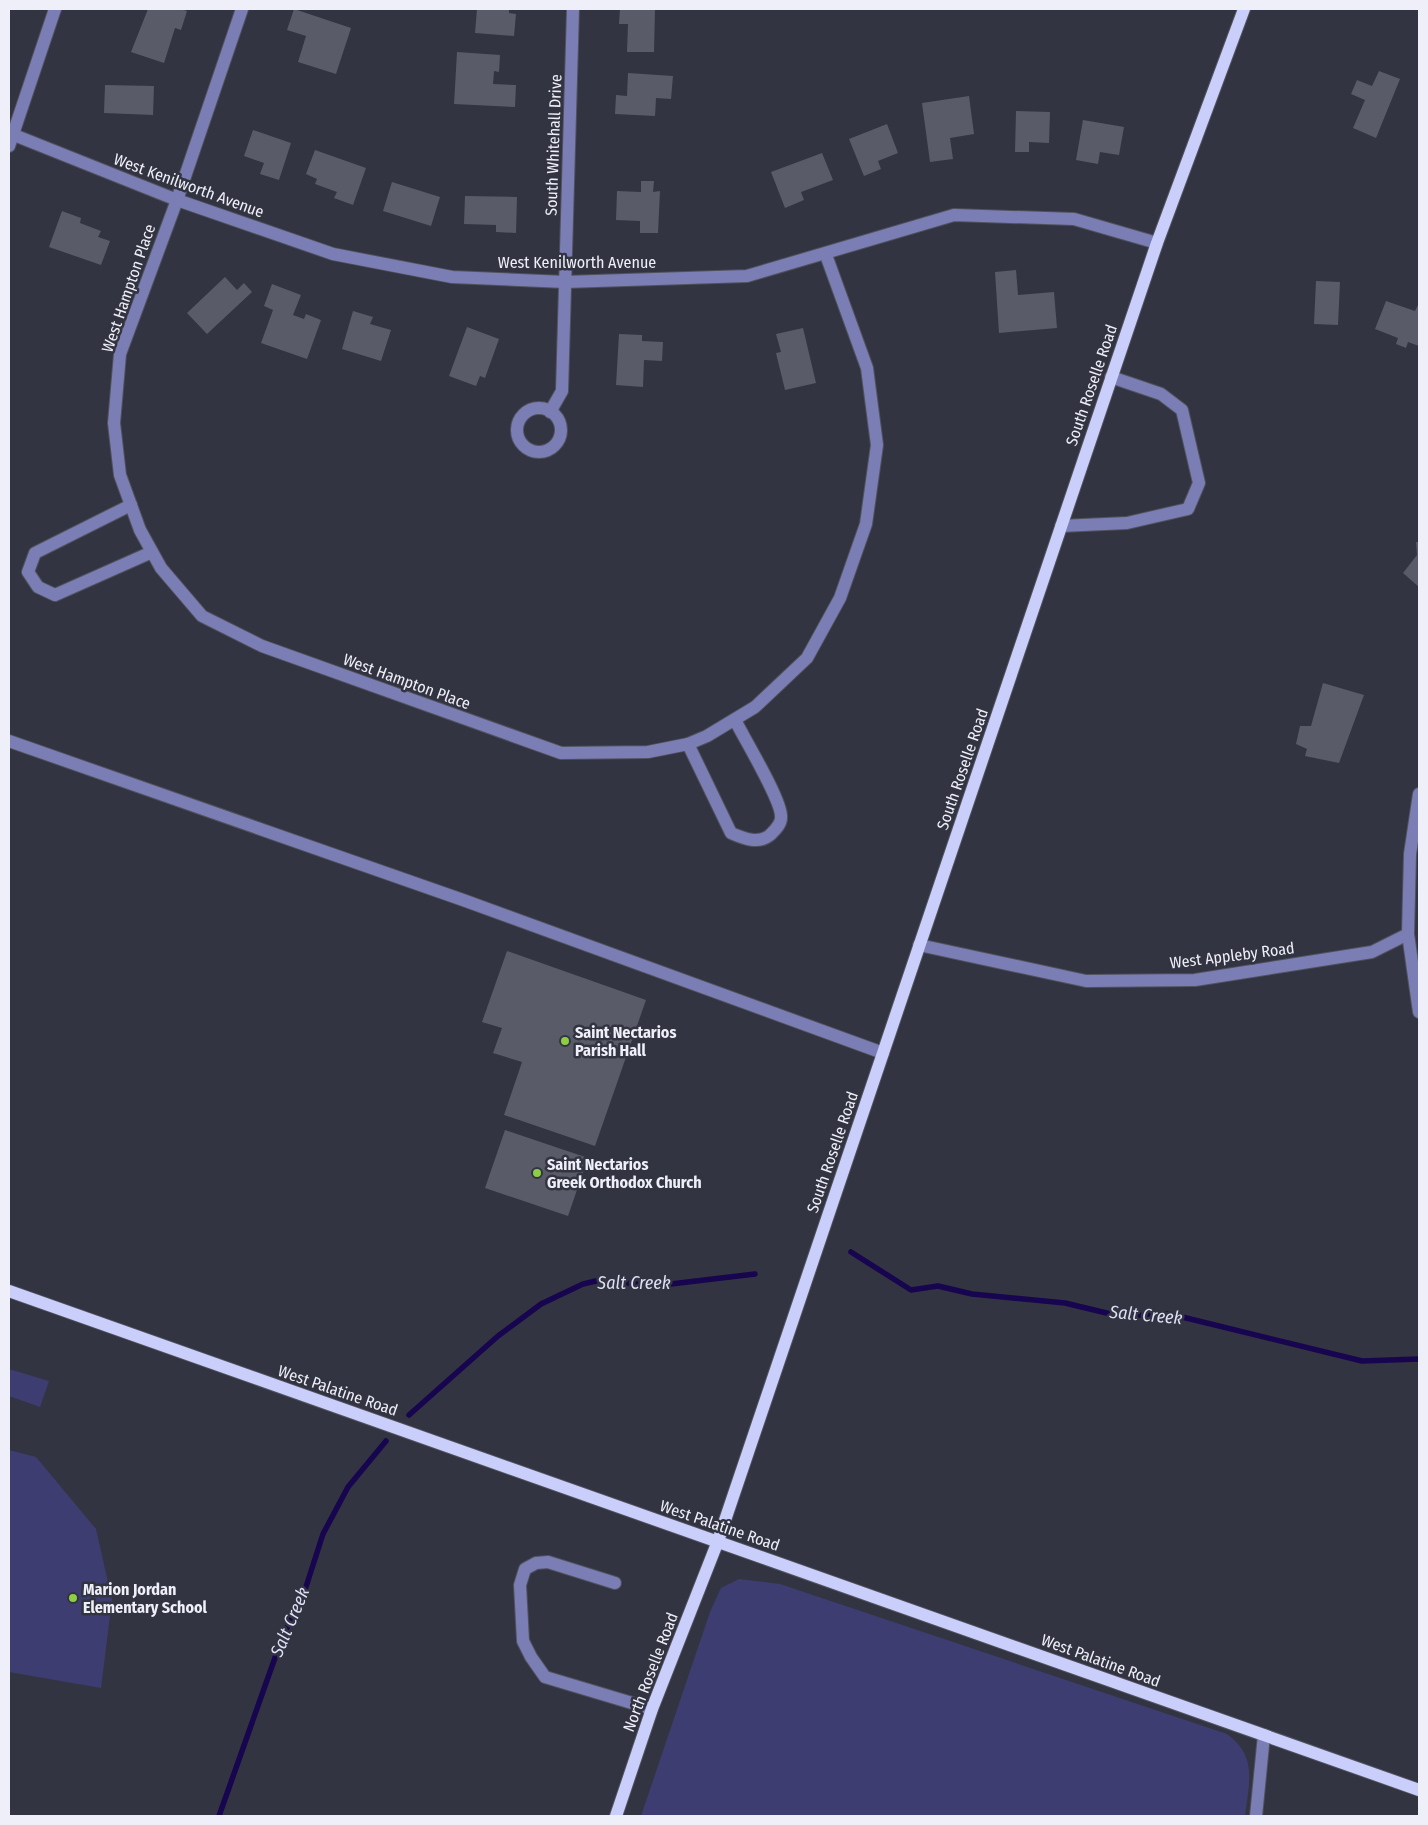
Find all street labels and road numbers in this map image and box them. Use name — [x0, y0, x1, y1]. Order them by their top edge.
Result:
street label: South Whitehall Drive — [542, 74, 565, 216]
street label: West Kenilworth Avenue — [111, 149, 267, 222]
street label: West Hampton Place — [98, 222, 159, 355]
street label: West Kenilworth Avenue — [498, 253, 656, 272]
street label: South Roselle Road — [1062, 322, 1121, 448]
street label: West Hampton Place — [341, 650, 473, 713]
street label: South Roselle Road — [933, 706, 992, 832]
street label: West Appleby Road — [1169, 938, 1296, 973]
street label: South Roselle Road — [803, 1089, 862, 1215]
street label: West Palatine Road — [276, 1361, 400, 1420]
street label: West Palatine Road — [658, 1496, 782, 1555]
street label: North Roselle Road — [619, 1610, 682, 1734]
street label: West Palatine Road — [1039, 1630, 1163, 1691]

